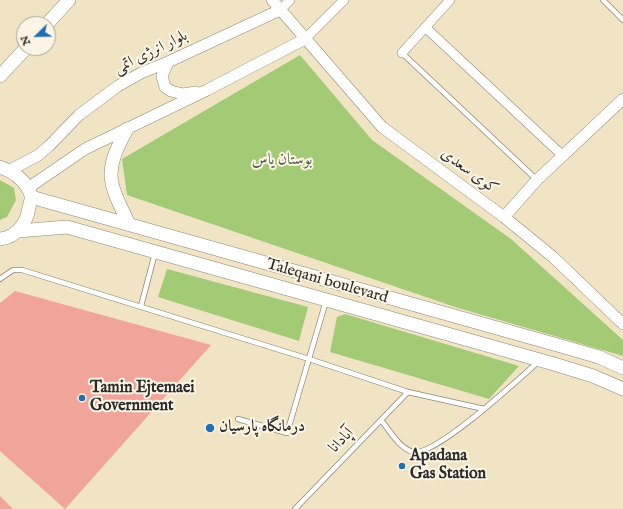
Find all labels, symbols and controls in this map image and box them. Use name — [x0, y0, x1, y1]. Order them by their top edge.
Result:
north arrow — [16, 16, 56, 56]
street label: بلوار انرژی اتمی — [111, 27, 191, 79]
text: N — [18, 33, 34, 47]
street label: کوی سعدی — [436, 145, 502, 199]
park label: بوستان یاس — [252, 151, 312, 171]
street label: Taleqani boulevard — [264, 255, 390, 309]
place label: Tamin Ejtemaei Government — [90, 379, 195, 417]
marker: Tamin Ejtemaei Government — [77, 393, 87, 403]
place label: درمانگاه پارسیان — [219, 418, 305, 438]
marker: درمانگاه پارسیان — [204, 422, 216, 434]
street label: آپادانا — [326, 424, 358, 458]
place label: Apadana Gas Station — [410, 447, 486, 485]
marker: Apadana Gas Station — [397, 461, 407, 471]

